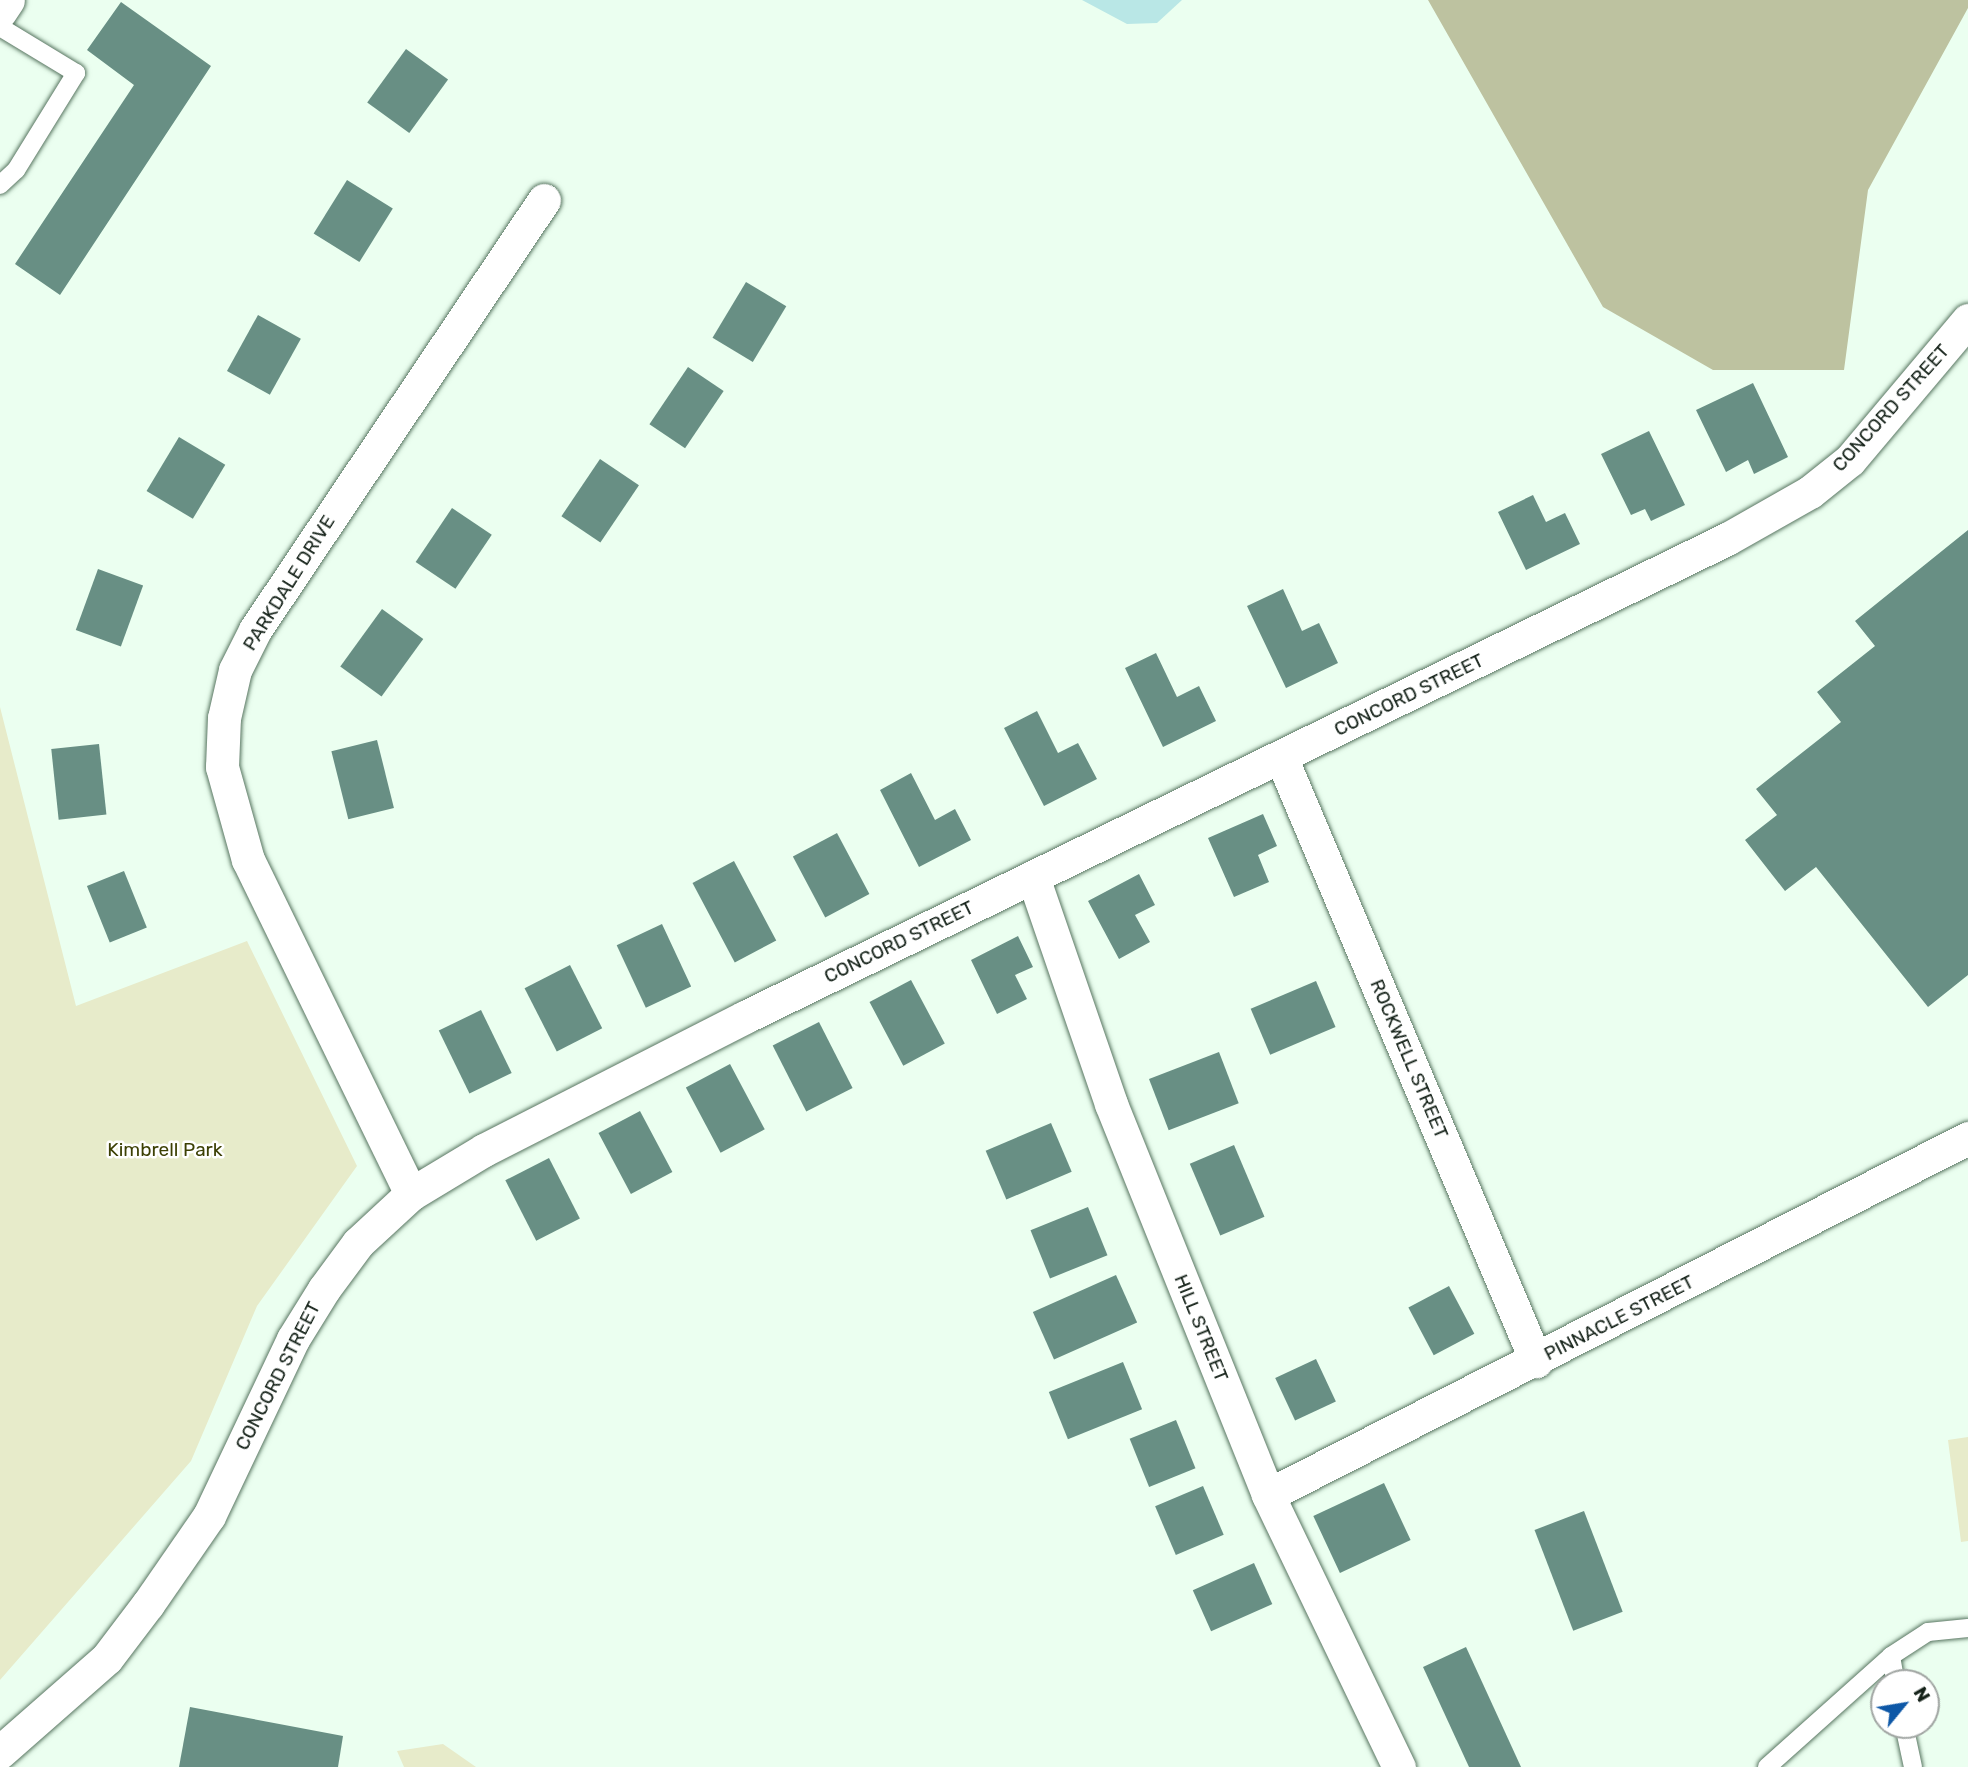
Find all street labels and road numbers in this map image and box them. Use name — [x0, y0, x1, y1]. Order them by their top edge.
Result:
street label: CONCORD STREET — [1828, 340, 1954, 476]
street label: PARKDALE DRIVE — [238, 511, 340, 655]
street label: CONCORD STREET — [1330, 649, 1488, 741]
street label: CONCORD STREET — [820, 896, 978, 988]
street label: ROCKWELL STREET — [1365, 976, 1453, 1142]
street label: PINNACLE STREET — [1540, 1270, 1698, 1366]
street label: HILL STREET — [1169, 1271, 1233, 1385]
street label: CONCORD STREET — [231, 1298, 325, 1454]

